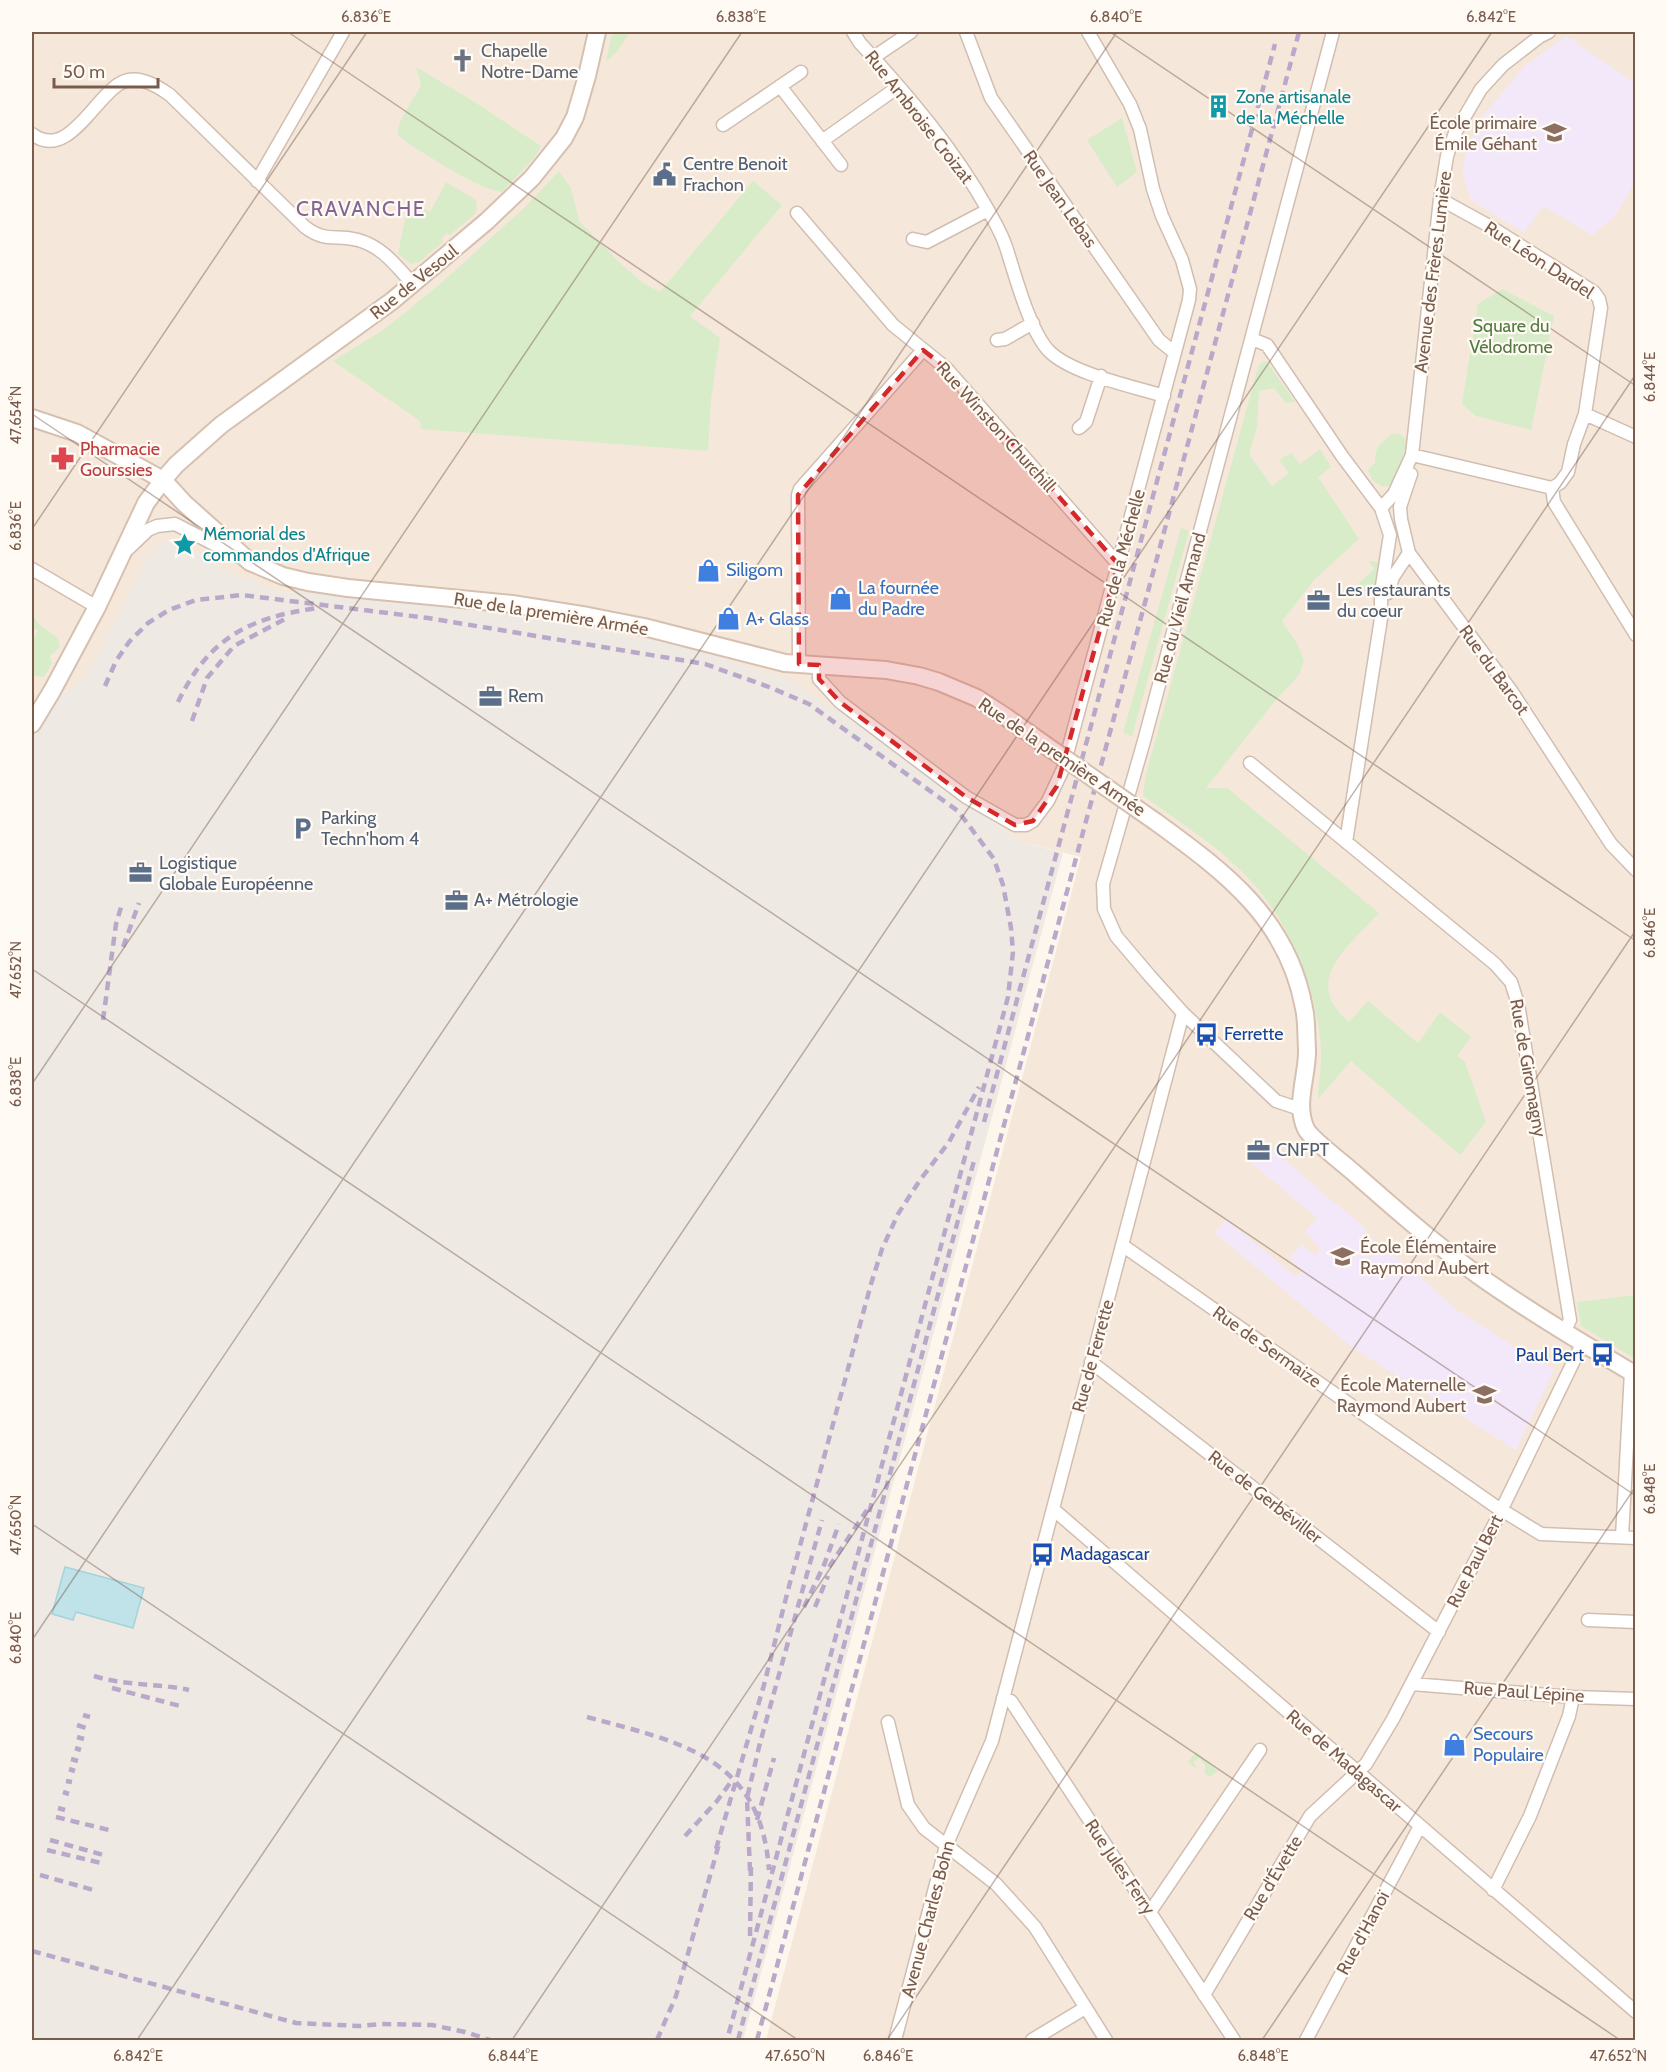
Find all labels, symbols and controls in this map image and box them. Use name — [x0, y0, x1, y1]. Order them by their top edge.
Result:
text: 6.836°E — [341, 8, 391, 26]
text: 6.838°E — [716, 8, 766, 26]
text: 6.840°E — [1090, 8, 1142, 26]
text: 6.842°E — [1466, 8, 1516, 26]
place label: Chapelle Notre-Dame — [481, 40, 578, 83]
street label: Rue Ambroise Croizat — [860, 46, 978, 188]
church icon: Chapelle Notre-Dame — [450, 48, 476, 74]
scale bar — [54, 51, 158, 89]
text: 50 m — [63, 61, 105, 83]
place label: Zone artisanale de la Méchelle — [1236, 86, 1351, 129]
building icon: Zone artisanale de la Méchelle — [1205, 94, 1231, 120]
place label: École primaire Émile Géhant — [1430, 112, 1537, 155]
school or university icon: École primaire Émile Géhant — [1542, 120, 1568, 146]
street label: Rue Jean Lebas — [1018, 146, 1102, 252]
place label: Centre Benoit Frachon — [683, 153, 788, 196]
public building icon: Centre Benoit Frachon — [652, 161, 678, 187]
street label: Avenue des Frères Lumière — [1410, 170, 1456, 374]
district label: CRAVANCHE — [296, 196, 426, 221]
street label: Rue Léon Dardel — [1480, 216, 1598, 304]
street label: Rue de Vesoul — [366, 239, 463, 324]
park label: Square du Vélodrome — [1469, 315, 1553, 358]
text: 6.844°E — [1641, 352, 1659, 402]
street label: Rue Winston Churchill — [932, 357, 1061, 497]
text: 47.654°N — [7, 386, 25, 444]
place label: Pharmacie Gourssies — [80, 438, 160, 481]
pharmacy icon: Pharmacie Gourssies — [49, 446, 75, 472]
street label: Rue de la Méchelle — [1092, 487, 1150, 629]
text: 6.836°E — [7, 501, 25, 551]
place label: Mémorial des commandos d'Afrique — [203, 523, 370, 566]
street label: Rue du Vieil Armand — [1149, 530, 1211, 686]
place icon: Mémorial des commandos d'Afrique — [172, 531, 198, 557]
shop icon: Siligom — [695, 557, 721, 583]
place label: Siligom — [726, 559, 783, 581]
place label: La fournée du Padre — [858, 577, 939, 620]
place label: Les restaurants du coeur — [1337, 579, 1450, 622]
shop icon: La fournée du Padre — [827, 585, 853, 611]
office icon: Les restaurants du coeur — [1306, 587, 1332, 613]
street label: Rue de la première Armée — [452, 588, 650, 640]
shop icon: A+ Glass — [715, 606, 741, 632]
place label: A+ Glass — [746, 608, 809, 630]
street label: Rue du Barcot — [1454, 621, 1534, 719]
office icon: Rem — [477, 683, 503, 709]
place label: Rem — [508, 685, 544, 707]
street label: Rue de la première Armée — [974, 693, 1150, 821]
place label: Parking Techn'hom 4 — [321, 807, 419, 850]
parking icon: Parking Techn'hom 4 — [290, 815, 316, 841]
place label: Logistique Globale Européenne — [159, 852, 313, 895]
office icon: Logistique Globale Européenne — [128, 860, 154, 886]
office icon: A+ Métrologie — [443, 887, 469, 913]
place label: A+ Métrologie — [474, 889, 579, 911]
text: 6.846°E — [1641, 908, 1659, 958]
text: 47.652°N — [7, 941, 25, 999]
street label: Rue de Giromagny — [1505, 997, 1551, 1139]
bus stop icon: Ferrette — [1193, 1021, 1219, 1047]
place label: Ferrette — [1224, 1023, 1283, 1045]
text: 6.838°E — [7, 1057, 25, 1107]
office icon: CNFPT — [1245, 1137, 1271, 1163]
place label: CNFPT — [1276, 1139, 1329, 1161]
place label: École Élémentaire Raymond Aubert — [1360, 1236, 1497, 1279]
school or university icon: École Élémentaire Raymond Aubert — [1329, 1244, 1355, 1270]
street label: Rue de Ferrette — [1067, 1297, 1119, 1415]
street label: Rue de Sermaize — [1208, 1301, 1326, 1393]
bus stop icon: Paul Bert — [1589, 1342, 1615, 1368]
place label: Paul Bert — [1516, 1344, 1584, 1366]
place label: École Maternelle Raymond Aubert — [1337, 1374, 1466, 1417]
school or university icon: École Maternelle Raymond Aubert — [1471, 1382, 1497, 1408]
street label: Rue de Gerbéviller — [1204, 1446, 1327, 1549]
text: 6.848°E — [1641, 1463, 1659, 1515]
text: 47.650°N — [7, 1495, 25, 1555]
street label: Rue Paul Bert — [1442, 1511, 1508, 1611]
bus stop icon: Madagascar — [1029, 1541, 1055, 1567]
place label: Madagascar — [1060, 1543, 1150, 1565]
text: 6.840°E — [7, 1612, 25, 1664]
street label: Rue Paul Lépine — [1463, 1677, 1585, 1707]
street label: Rue de Madagascar — [1282, 1705, 1407, 1817]
place label: Secours Populaire — [1473, 1723, 1544, 1766]
shop icon: Secours Populaire — [1442, 1731, 1468, 1757]
street label: Rue Jules Ferry — [1080, 1815, 1160, 1919]
street label: Rue d'Évette — [1239, 1831, 1307, 1925]
street label: Avenue Charles Bohn — [896, 1838, 960, 2000]
street label: Rue d'Hanoï — [1332, 1886, 1395, 1979]
text: 6.842°E — [113, 2047, 163, 2065]
text: 6.844°E — [488, 2047, 538, 2065]
text: 47.650°N — [765, 2047, 825, 2065]
text: 6.846°E — [863, 2047, 913, 2065]
text: 6.848°E — [1237, 2047, 1289, 2065]
text: 47.652°N — [1589, 2047, 1647, 2065]

